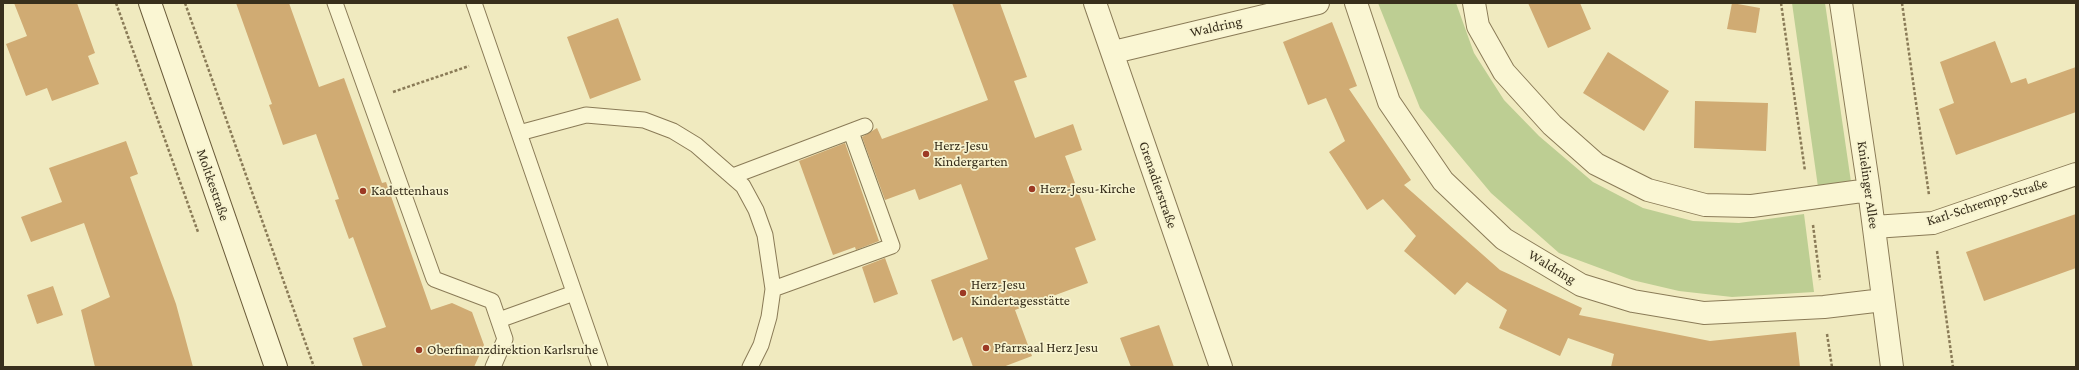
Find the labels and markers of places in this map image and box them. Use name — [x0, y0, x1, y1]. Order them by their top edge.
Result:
place label: Herz-Jesu Kindergarten — [934, 138, 1008, 170]
marker: Herz-Jesu Kindergarten — [921, 149, 931, 159]
place label: Herz-Jesu-Kirche — [1040, 181, 1135, 197]
place label: Kadettenhaus — [371, 183, 449, 199]
marker: Herz-Jesu-Kirche — [1027, 184, 1037, 194]
marker: Kadettenhaus — [358, 186, 368, 196]
place label: Herz-Jesu Kindertagesstätte — [971, 277, 1070, 310]
marker: Herz-Jesu Kindertagesstätte — [958, 288, 968, 298]
place label: Pfarrsaal Herz Jesu — [994, 340, 1098, 356]
place label: Oberfinanzdirektion Karlsruhe — [427, 342, 598, 358]
marker: Pfarrsaal Herz Jesu — [981, 343, 991, 353]
marker: Oberfinanzdirektion Karlsruhe — [414, 345, 424, 355]

